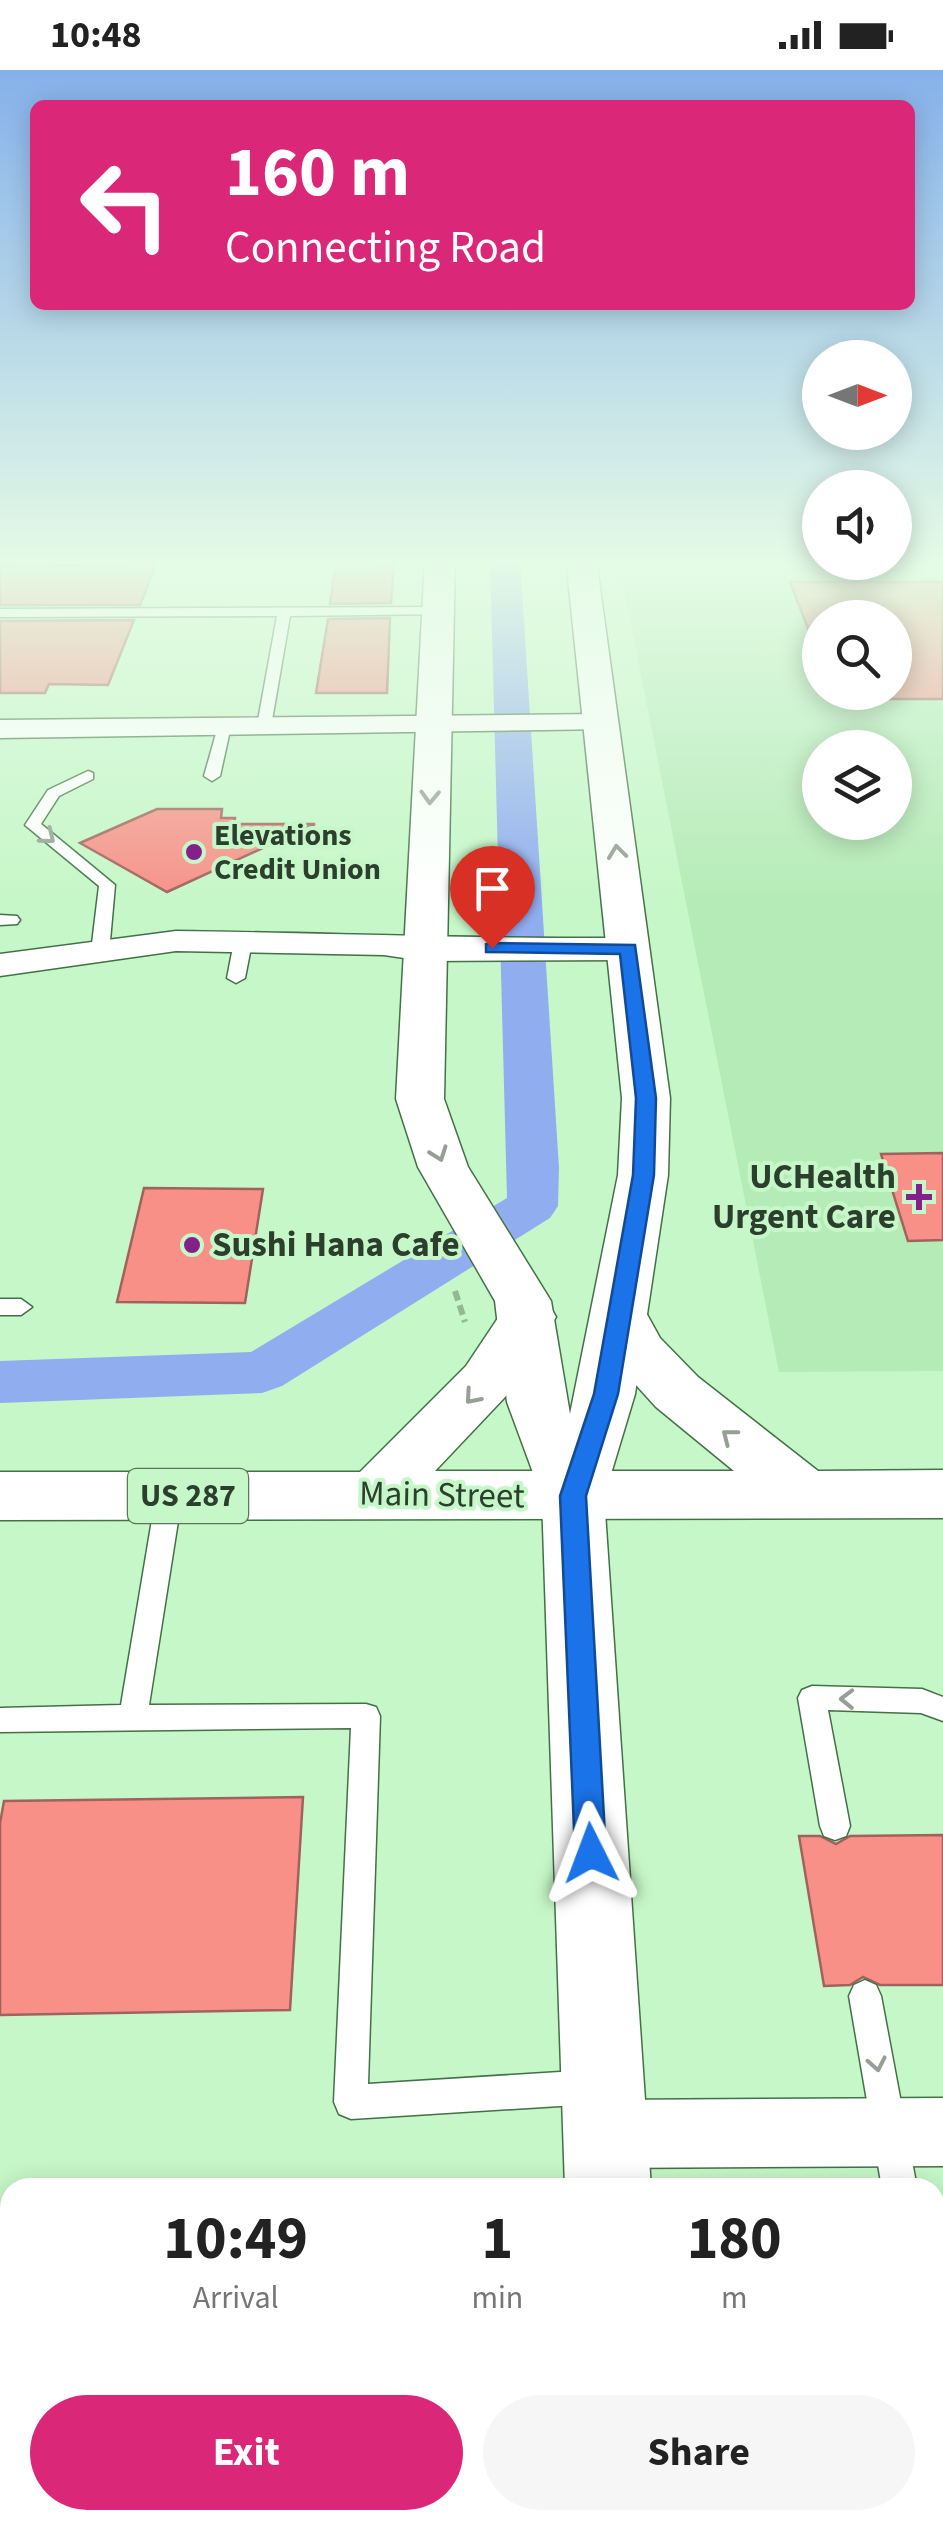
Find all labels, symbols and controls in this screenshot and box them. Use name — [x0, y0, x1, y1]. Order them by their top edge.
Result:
text: 10:48 — [50, 8, 142, 62]
text: 160 m — [225, 123, 410, 223]
icon: left — [60, 140, 190, 270]
text: Connecting Road — [225, 216, 546, 280]
north arrow — [802, 340, 912, 450]
map controls — [802, 340, 912, 840]
button: sound — [802, 470, 912, 580]
button: search — [802, 600, 912, 710]
button: layers — [802, 730, 912, 840]
one-way arrow — [420, 789, 441, 805]
place label: Elevations Credit Union — [214, 814, 381, 891]
one-way arrow — [37, 825, 55, 843]
marker: Elevations Credit Union — [183, 841, 205, 863]
one-way arrow — [607, 844, 628, 860]
pin — [450, 846, 535, 949]
icon: arrive — [465, 861, 520, 916]
one-way arrow — [427, 1145, 448, 1162]
place label: UCHealth Urgent Care — [712, 1152, 896, 1242]
marker: UCHealth Urgent Care — [906, 1184, 932, 1210]
place label: Sushi Hana Cafe — [212, 1220, 460, 1270]
marker: Sushi Hana Cafe — [181, 1234, 203, 1256]
one-way arrow — [466, 1386, 484, 1404]
one-way arrow — [722, 1430, 740, 1447]
road number: US 287 — [128, 1469, 248, 1523]
street label: Main Street — [359, 1469, 525, 1521]
one-way arrow — [839, 1689, 855, 1710]
position arrow — [539, 1801, 643, 1905]
one-way arrow — [866, 2055, 887, 2072]
text: 10:49 — [163, 2197, 308, 2282]
text: 1 — [482, 2197, 513, 2282]
text: 180 — [687, 2197, 782, 2282]
text: Arrival — [193, 2275, 279, 2321]
text: min — [471, 2275, 523, 2321]
text: m — [721, 2275, 747, 2321]
button: Exit — [30, 2395, 463, 2510]
button: Share — [483, 2395, 915, 2510]

